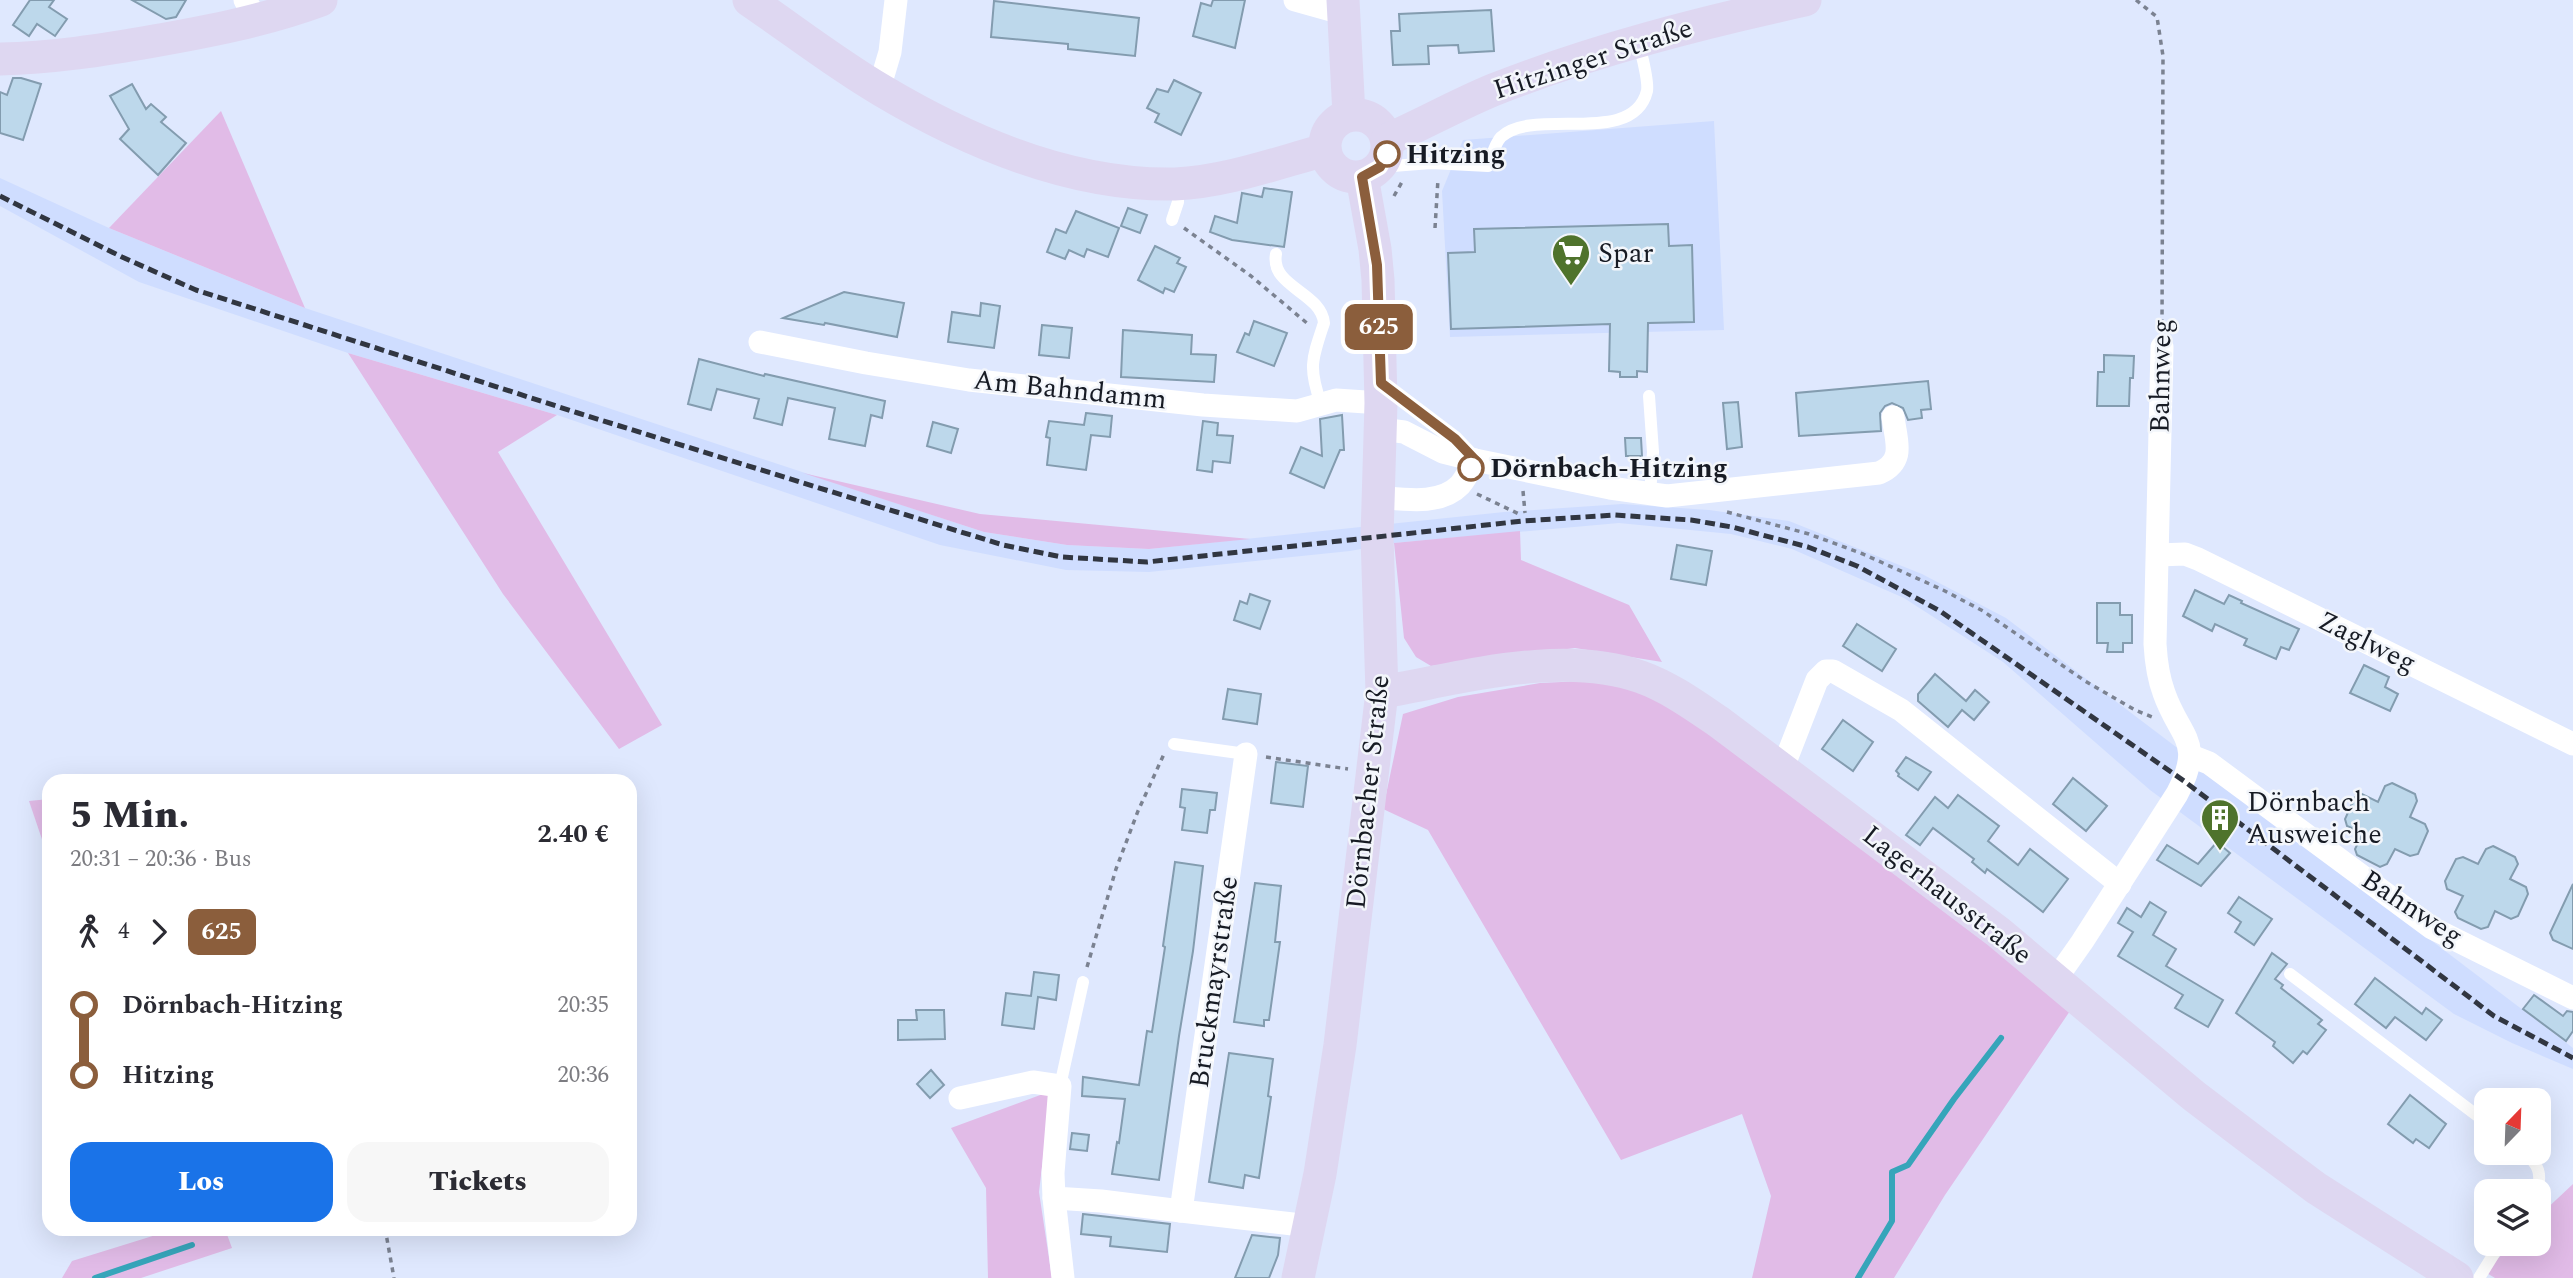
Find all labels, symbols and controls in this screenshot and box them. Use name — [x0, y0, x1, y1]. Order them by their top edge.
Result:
street label: Hitzinger Straße — [1488, 7, 1698, 111]
place label: Hitzing — [1406, 133, 1505, 176]
marker: Hitzing — [1374, 141, 1400, 167]
supermarket icon: Spar — [1550, 232, 1592, 287]
place label: Spar — [1598, 232, 1654, 275]
line badge: 625 — [1339, 304, 1419, 350]
text: 625 — [1359, 309, 1399, 345]
street label: Bahnweg — [2139, 319, 2183, 433]
street label: Am Bahndamm — [971, 358, 1169, 422]
place label: Dörnbach-Hitzing — [1490, 447, 1728, 490]
marker: Dörnbach-Hitzing — [1458, 455, 1484, 481]
street label: Zaglweg — [2310, 600, 2424, 684]
street label: Dörnbacher Straße — [1334, 673, 1402, 911]
place label: Dörnbach Ausweiche — [2247, 781, 2382, 856]
text: 5 Min. — [70, 787, 189, 845]
building icon: Dörnbach Ausweiche — [2199, 797, 2241, 852]
text: 2.40 € — [537, 814, 609, 854]
street label: Lagerhausstraße — [1853, 815, 2041, 975]
text: 20:31 – 20:36 · Bus — [70, 842, 252, 877]
street label: Bahnweg — [2352, 859, 2472, 957]
street label: Bruckmayrstraße — [1178, 873, 1250, 1091]
icon: walk — [70, 913, 108, 951]
icon: forward — [140, 913, 178, 951]
text: 4 — [118, 914, 130, 949]
text: 625 — [202, 914, 242, 950]
text: Dörnbach-Hitzing — [122, 985, 343, 1025]
text: 20:35 — [557, 988, 609, 1023]
text: Hitzing — [122, 1055, 214, 1095]
text: 20:36 — [557, 1058, 609, 1093]
north arrow — [2474, 1088, 2552, 1166]
map controls — [2474, 1088, 2551, 1256]
button: Los — [70, 1142, 333, 1222]
button: Tickets — [347, 1142, 609, 1222]
button: layers — [2474, 1179, 2551, 1256]

